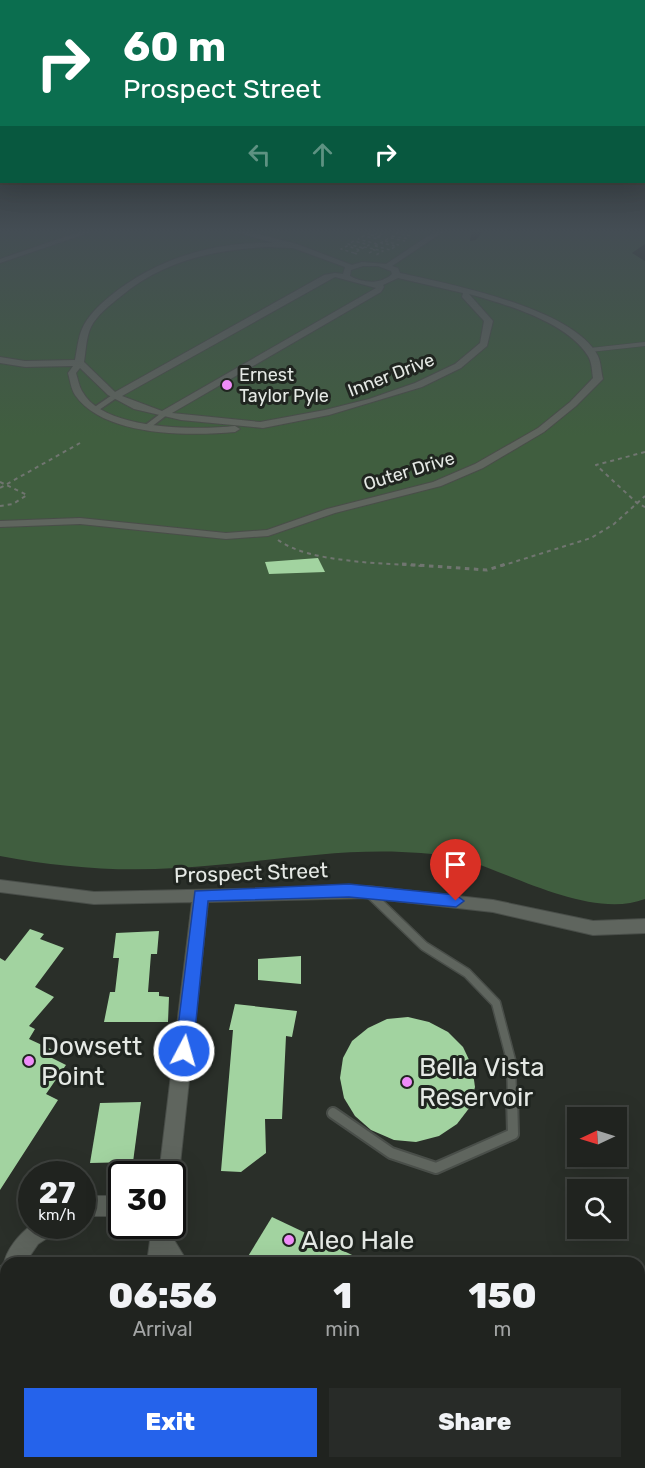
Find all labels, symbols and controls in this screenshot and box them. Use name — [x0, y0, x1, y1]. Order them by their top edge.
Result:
text: 60 m — [123, 22, 226, 72]
icon: right — [24, 24, 102, 102]
text: Prospect Street — [123, 73, 321, 105]
icon: left — [243, 138, 276, 171]
icon: ahead — [306, 138, 339, 171]
icon: right — [369, 138, 402, 171]
street label: Inner Drive — [345, 348, 437, 402]
place label: Ernest Taylor Pyle — [239, 364, 329, 407]
marker: Ernest Taylor Pyle — [220, 378, 234, 392]
street label: Outer Drive — [361, 447, 457, 495]
pin — [430, 839, 481, 901]
icon: arrive — [439, 848, 472, 881]
street label: Prospect Street — [174, 857, 328, 888]
position arrow — [152, 1019, 216, 1083]
place label: Dowsett Point — [41, 1031, 142, 1092]
place label: Bella Vista Reservoir — [419, 1052, 545, 1113]
marker: Dowsett Point — [22, 1054, 36, 1068]
marker: Bella Vista Reservoir — [400, 1075, 414, 1089]
north arrow — [567, 1107, 627, 1167]
map controls — [567, 1107, 627, 1239]
speed limit sign: 30 — [108, 1161, 186, 1239]
text: 27 — [39, 1175, 75, 1211]
button: search — [567, 1179, 627, 1239]
text: km/h — [38, 1206, 76, 1224]
place label: Aleo Hale — [301, 1225, 414, 1256]
marker: Aleo Hale — [282, 1233, 296, 1247]
text: 06:56 — [108, 1274, 217, 1317]
text: 1 — [333, 1274, 352, 1317]
text: 150 — [468, 1274, 537, 1317]
text: Arrival — [133, 1317, 193, 1341]
text: min — [325, 1317, 360, 1341]
text: m — [494, 1317, 511, 1341]
button: Exit — [24, 1388, 317, 1457]
button: Share — [329, 1388, 621, 1457]

